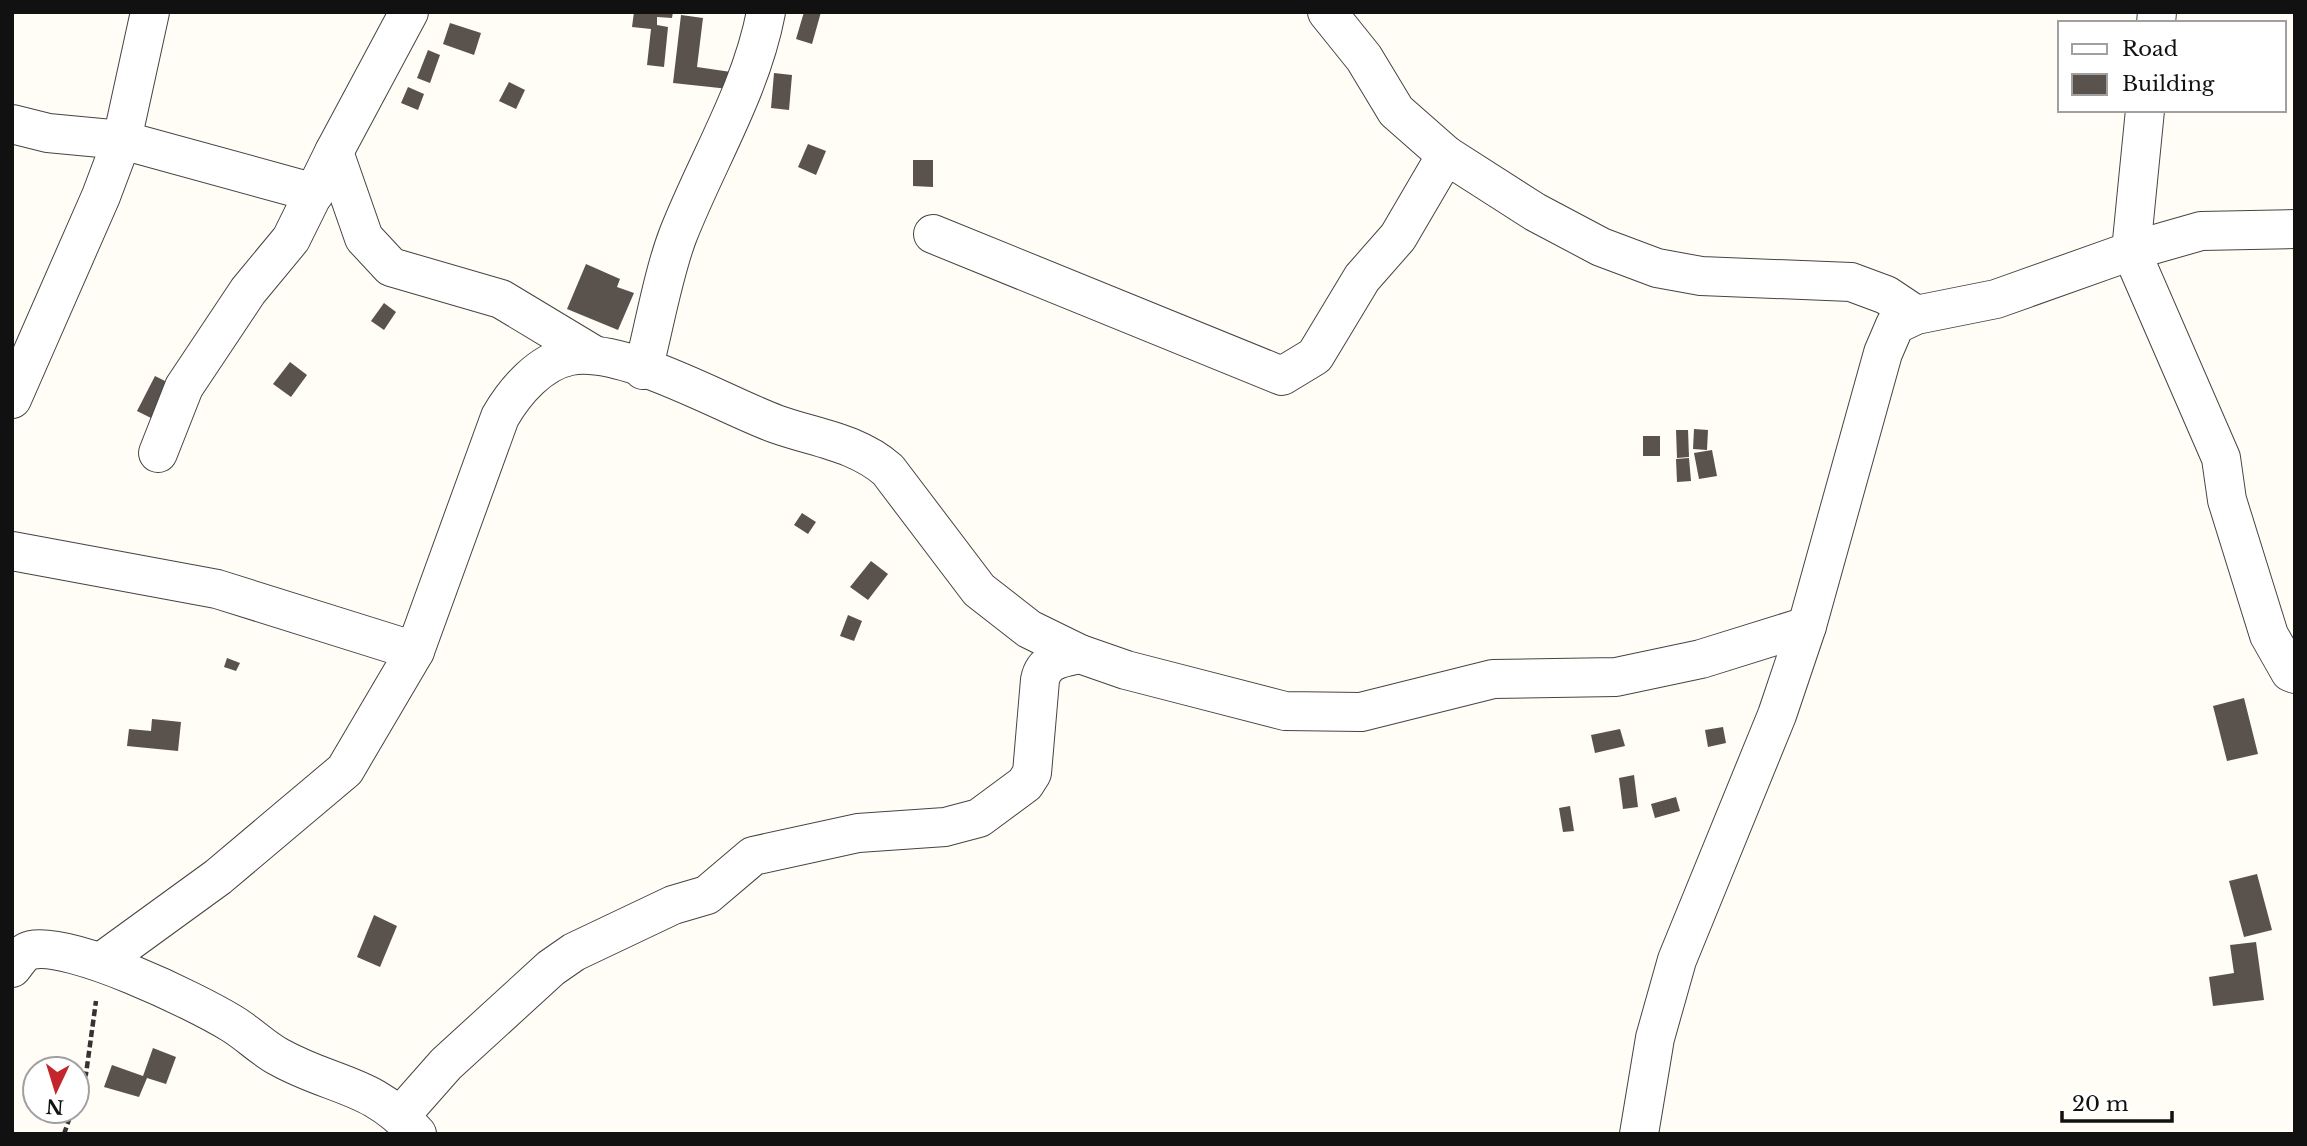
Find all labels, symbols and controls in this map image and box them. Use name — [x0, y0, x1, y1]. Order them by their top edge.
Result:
legend — [2058, 21, 2286, 112]
text: Road — [2122, 36, 2178, 62]
text: Building — [2122, 71, 2215, 97]
north arrow — [21, 1055, 91, 1125]
scale bar — [2062, 1080, 2172, 1124]
text: 20 m — [2072, 1091, 2129, 1117]
text: N — [45, 1094, 65, 1119]

